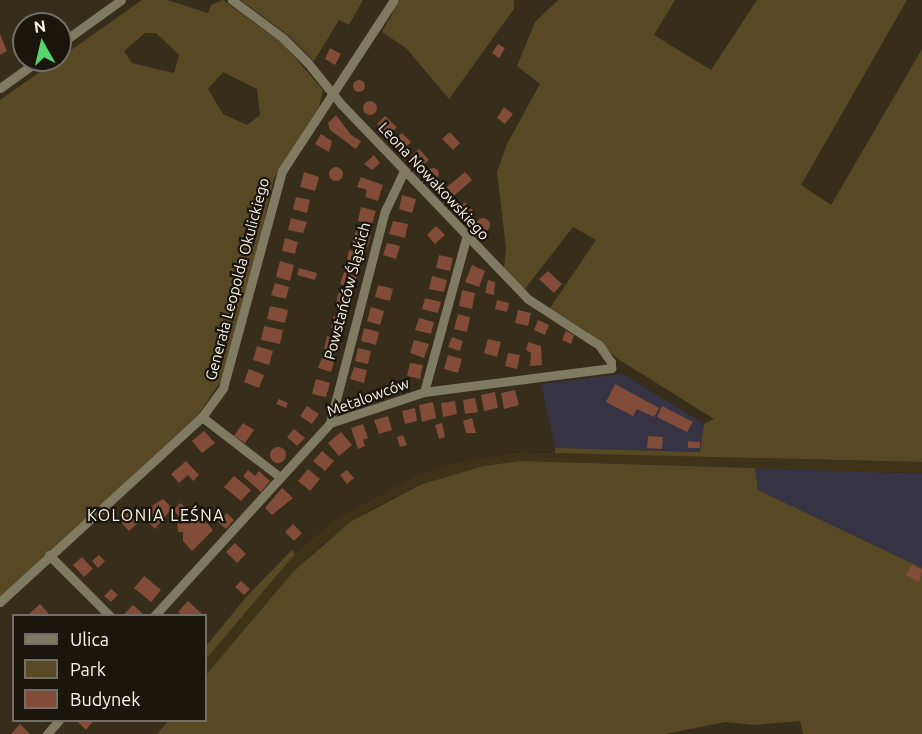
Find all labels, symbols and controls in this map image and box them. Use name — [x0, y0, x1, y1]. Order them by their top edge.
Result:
north arrow — [12, 12, 72, 72]
text: N — [33, 16, 47, 36]
street label: Leona Nowakowskiego — [375, 118, 493, 244]
street label: Generała Leopolda Okulickiego — [201, 176, 273, 382]
street label: Powstańców Śląskich — [320, 220, 374, 362]
street label: Metalowców — [324, 374, 412, 420]
district label: KOLONIA LEŚNA — [87, 505, 225, 525]
legend — [12, 614, 207, 722]
text: Ulica — [70, 629, 109, 649]
text: Park — [70, 659, 106, 679]
text: Budynek — [70, 689, 140, 709]

